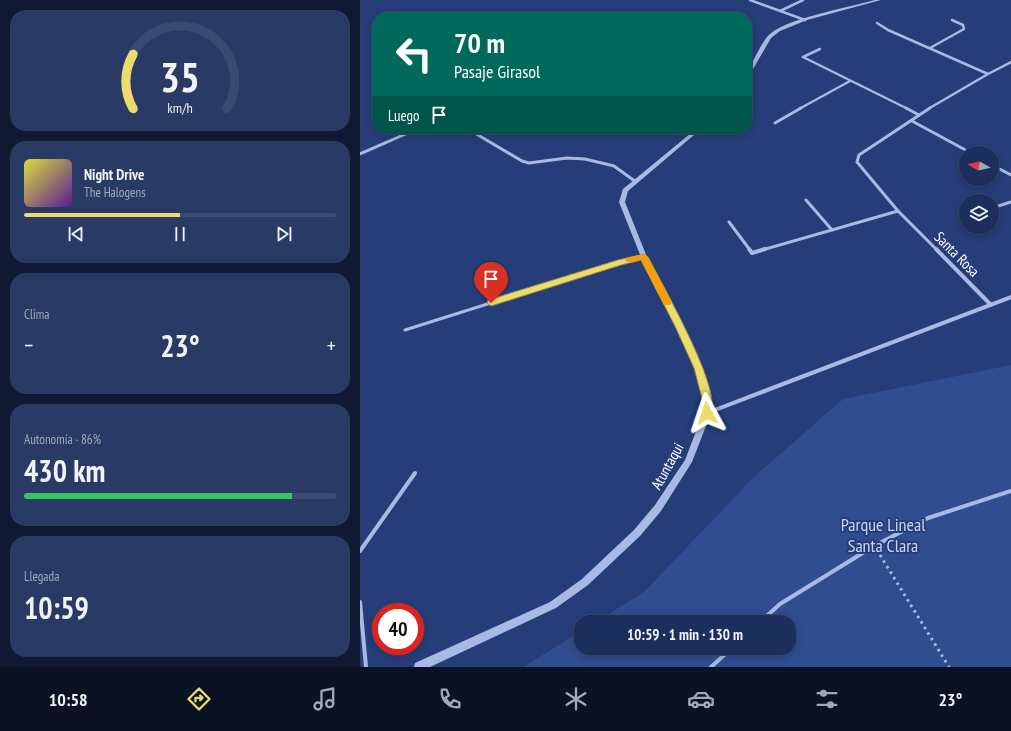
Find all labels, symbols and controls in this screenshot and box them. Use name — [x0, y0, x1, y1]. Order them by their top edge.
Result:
text: 70 m — [454, 24, 505, 61]
icon: left — [388, 28, 440, 80]
text: 35 — [160, 50, 200, 103]
text: Pasaje Girasol — [454, 60, 540, 83]
text: km/h — [167, 97, 193, 116]
icon: arrive — [428, 104, 450, 126]
text: Luego — [388, 106, 420, 125]
north arrow — [959, 146, 999, 186]
map controls — [959, 146, 999, 234]
text: Night Drive — [84, 165, 144, 184]
text: The Halogens — [84, 184, 146, 201]
button: layers — [959, 194, 999, 234]
icon: previous — [65, 223, 87, 245]
icon: pause — [169, 223, 191, 245]
icon: next — [273, 223, 295, 245]
street label: Santa Rosa — [930, 227, 984, 281]
pin — [474, 262, 508, 303]
icon: arrive — [480, 268, 502, 290]
text: Clima — [24, 306, 49, 323]
text: 23° — [160, 326, 200, 365]
text: − — [24, 331, 33, 359]
text: + — [327, 331, 336, 359]
position arrow — [686, 392, 728, 434]
text: Autonomía · 86% — [24, 431, 101, 448]
street label: Atuntaqui — [646, 439, 688, 493]
text: 430 km — [24, 451, 105, 490]
park label: Parque Lineal Santa Clara — [841, 513, 926, 557]
text: Llegada — [24, 568, 59, 585]
text: 10:59 — [24, 588, 89, 627]
speed limit sign: 40 — [372, 603, 424, 655]
text: 10:59 · 1 min · 130 m — [627, 625, 743, 644]
icon: directions — [185, 685, 213, 713]
icon: music — [311, 685, 339, 713]
icon: phone — [436, 685, 464, 713]
icon: climate — [562, 685, 590, 713]
icon: car — [687, 685, 715, 713]
icon: filters — [813, 685, 841, 713]
text: 10:58 — [49, 688, 88, 711]
text: 23° — [938, 688, 962, 711]

